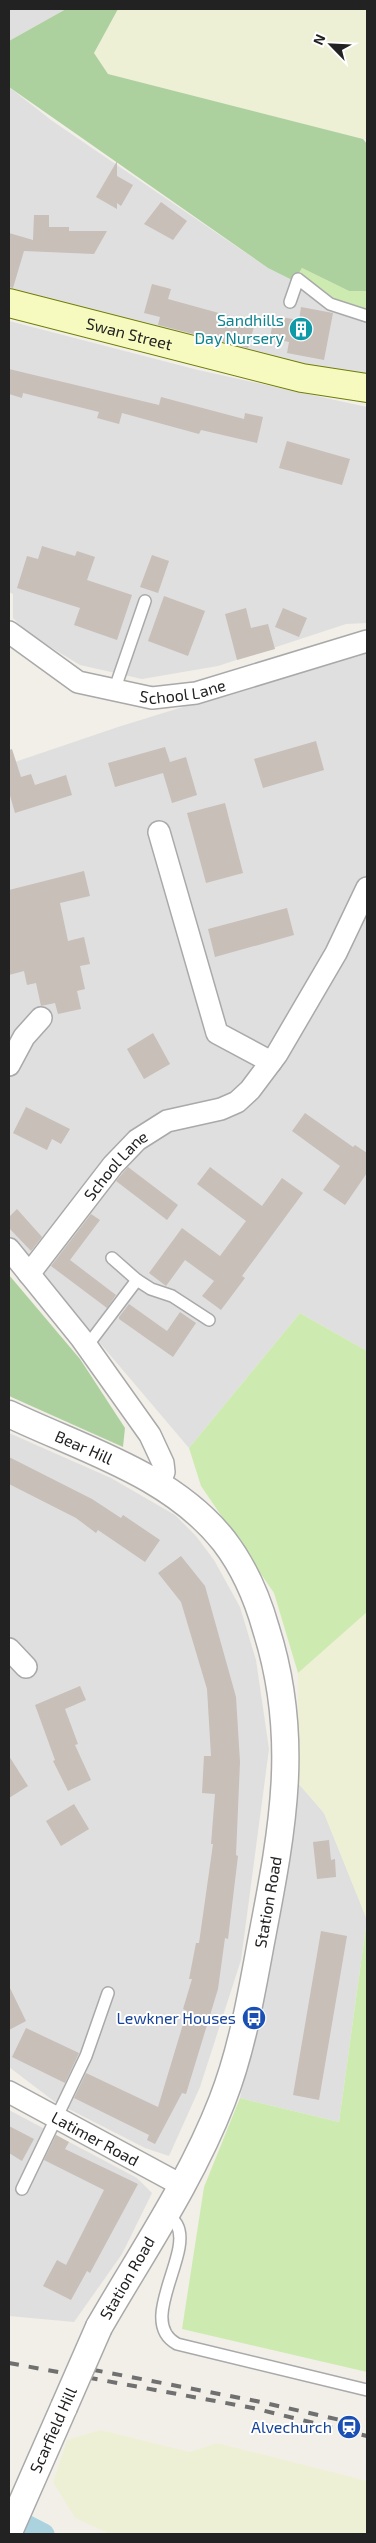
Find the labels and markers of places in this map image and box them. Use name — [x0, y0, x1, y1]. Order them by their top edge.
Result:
place label: Sandhills Day Nursery — [194, 310, 285, 347]
building icon: Sandhills Day Nursery — [288, 316, 314, 342]
bus stop icon: Lewkner Houses — [241, 2005, 267, 2031]
place label: Lewkner Houses — [117, 2008, 236, 2027]
station icon: Alvechurch — [336, 2414, 362, 2440]
place label: Alvechurch — [251, 2417, 332, 2436]

